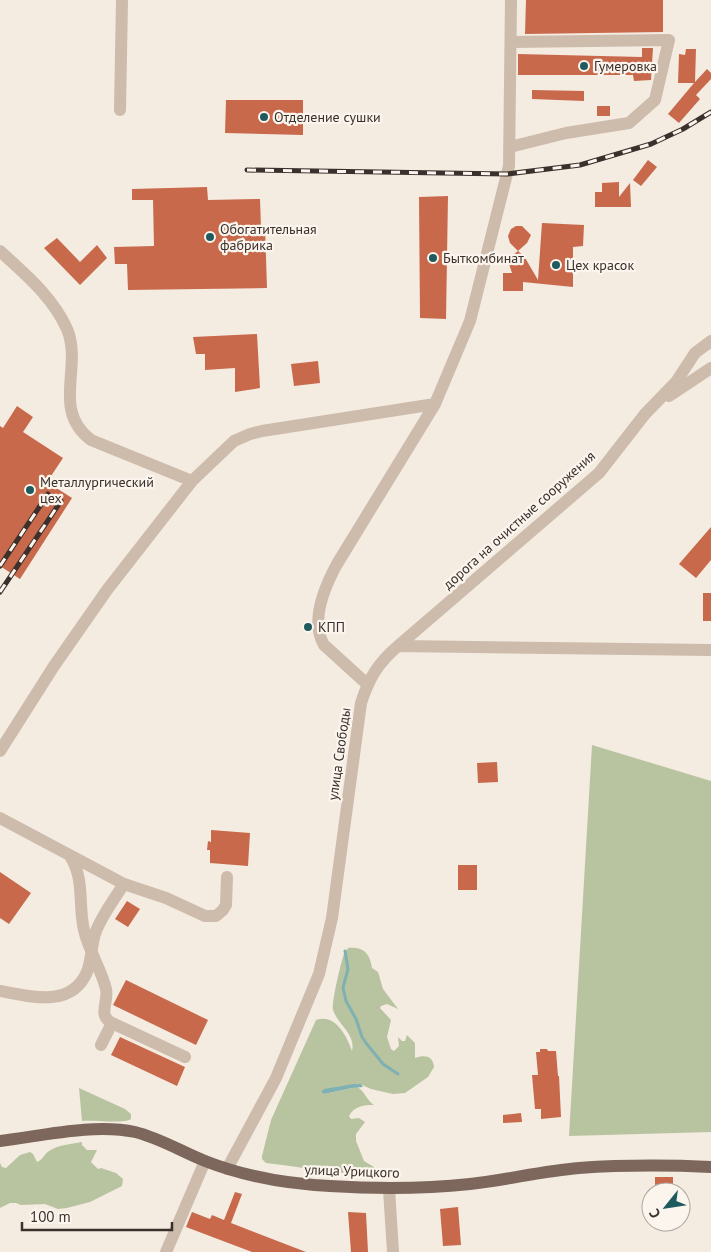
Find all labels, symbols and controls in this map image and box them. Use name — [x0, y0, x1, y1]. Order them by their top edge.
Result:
place label: Гумеровка — [594, 57, 657, 75]
marker: Гумеровка — [578, 60, 590, 72]
place label: Отделение сушки — [274, 108, 381, 126]
marker: Отделение сушки — [258, 111, 270, 123]
place label: Обогатительная фабрика — [220, 220, 317, 254]
marker: Обогатительная фабрика — [204, 231, 216, 243]
place label: Быткомбинат — [443, 249, 524, 267]
marker: Быткомбинат — [427, 252, 439, 264]
place label: Цех красок — [566, 256, 634, 274]
marker: Цех красок — [550, 259, 562, 271]
street label: дорога на очистные сооружения — [439, 447, 599, 593]
place label: Металлургический цех — [40, 473, 154, 507]
marker: Металлургический цех — [24, 484, 36, 496]
place label: КПП — [318, 618, 345, 636]
marker: КПП — [302, 621, 314, 633]
street label: улица Свободы — [324, 706, 354, 802]
street label: улица Урицкого — [304, 1160, 400, 1182]
north arrow — [641, 1182, 691, 1232]
scale bar — [22, 1200, 172, 1232]
text: С — [645, 1205, 664, 1221]
text: 100 m — [30, 1207, 71, 1226]

